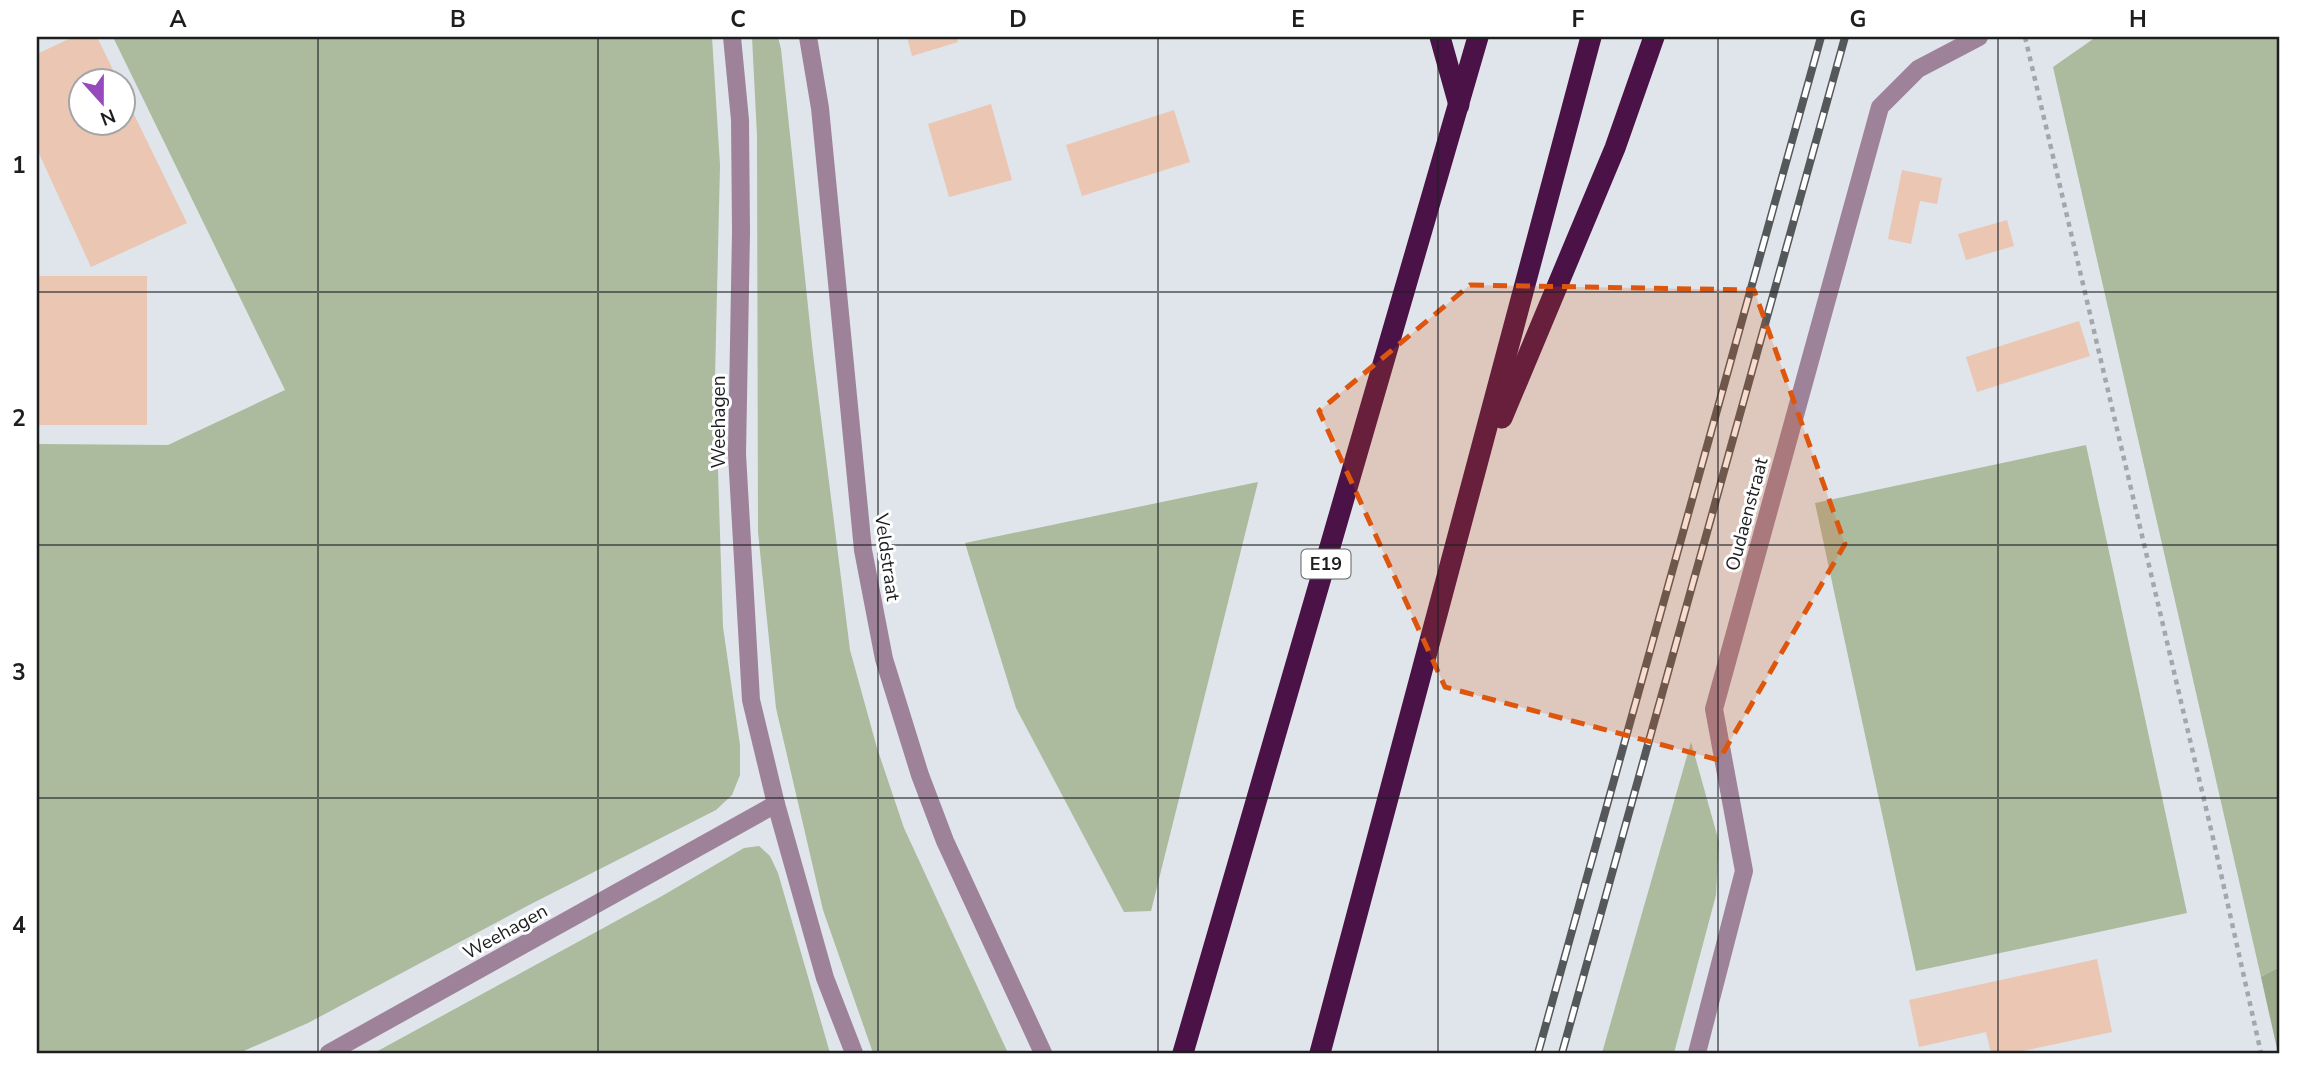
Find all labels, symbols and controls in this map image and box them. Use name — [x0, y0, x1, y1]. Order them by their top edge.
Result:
text: A — [169, 4, 187, 35]
text: B — [450, 4, 466, 35]
text: C — [730, 4, 746, 35]
text: D — [1009, 4, 1027, 35]
text: E — [1291, 4, 1305, 35]
text: F — [1572, 4, 1585, 35]
text: G — [1850, 4, 1866, 35]
text: H — [2129, 4, 2147, 35]
north arrow — [66, 66, 136, 136]
text: N — [96, 102, 119, 132]
text: 1 — [12, 150, 26, 181]
street label: Weehagen — [706, 376, 732, 468]
text: 2 — [12, 403, 26, 434]
street label: Oudaenstraat — [1719, 454, 1775, 574]
street label: Veldstraat — [868, 511, 906, 603]
road number: E19 — [1302, 550, 1350, 578]
text: 3 — [12, 657, 26, 688]
street label: Weehagen — [459, 898, 552, 966]
text: 4 — [12, 910, 26, 941]

